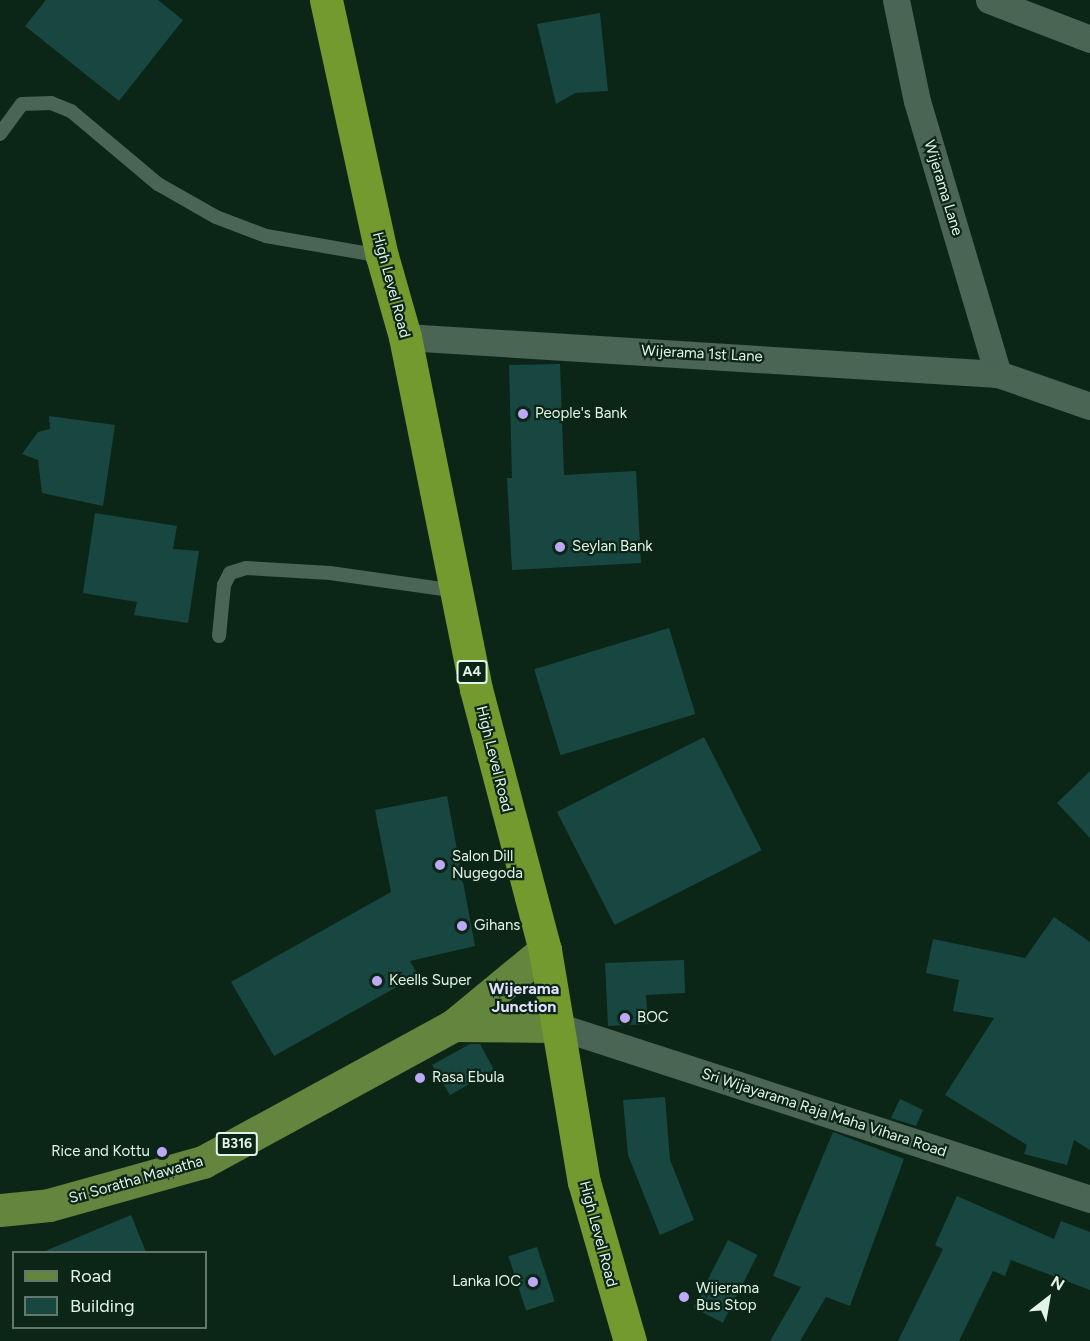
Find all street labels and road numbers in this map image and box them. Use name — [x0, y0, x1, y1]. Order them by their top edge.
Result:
street label: Wijerama Lane — [920, 138, 966, 238]
street label: High Level Road — [368, 230, 414, 340]
street label: Wijerama 1st Lane — [641, 342, 763, 366]
road number: A4 — [456, 661, 488, 683]
street label: High Level Road — [472, 704, 516, 814]
street label: Sri Wijayarama Raja Maha Vihara Road — [699, 1065, 949, 1161]
road number: B316 — [214, 1133, 260, 1155]
street label: Sri Soratha Mawatha — [67, 1152, 205, 1208]
street label: High Level Road — [575, 1179, 621, 1289]

